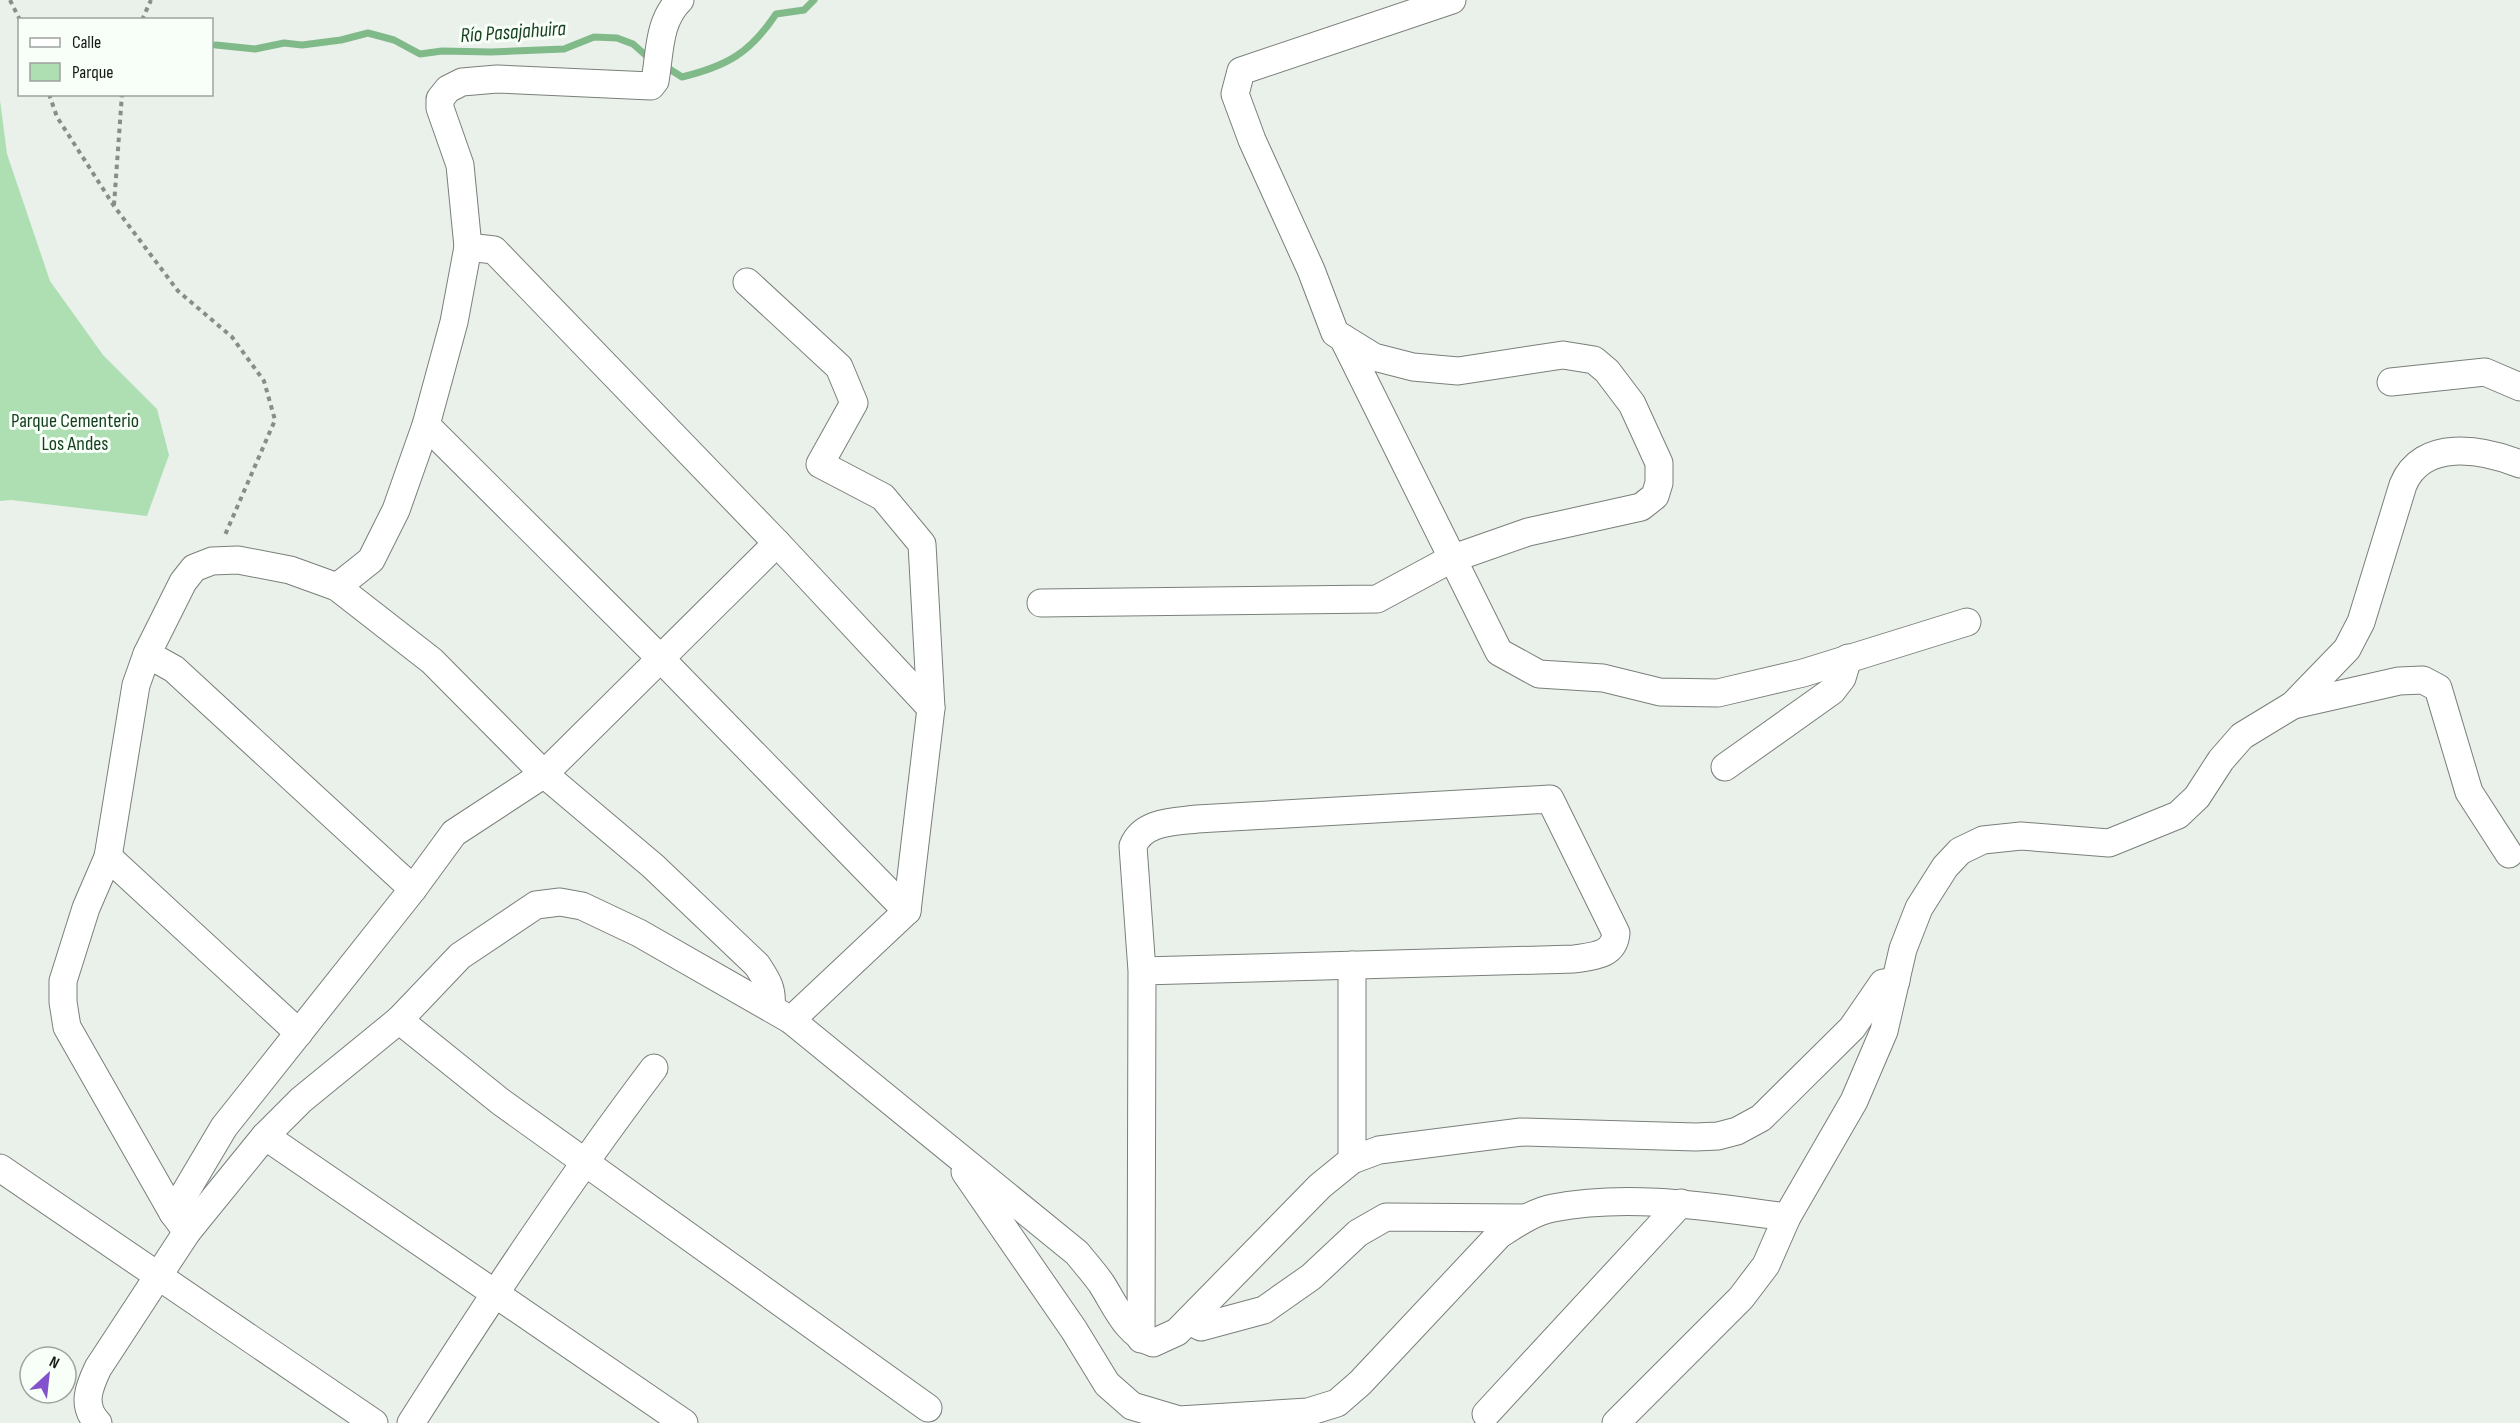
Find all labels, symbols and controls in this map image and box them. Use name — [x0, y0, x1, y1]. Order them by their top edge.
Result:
water label: Río Pasajahuira — [459, 16, 567, 48]
legend — [18, 18, 213, 96]
text: Calle — [72, 32, 101, 53]
text: Parque — [72, 62, 113, 83]
park label: Parque Cementerio Los Andes — [11, 409, 139, 456]
north arrow — [18, 1345, 78, 1405]
text: N — [46, 1353, 62, 1373]

